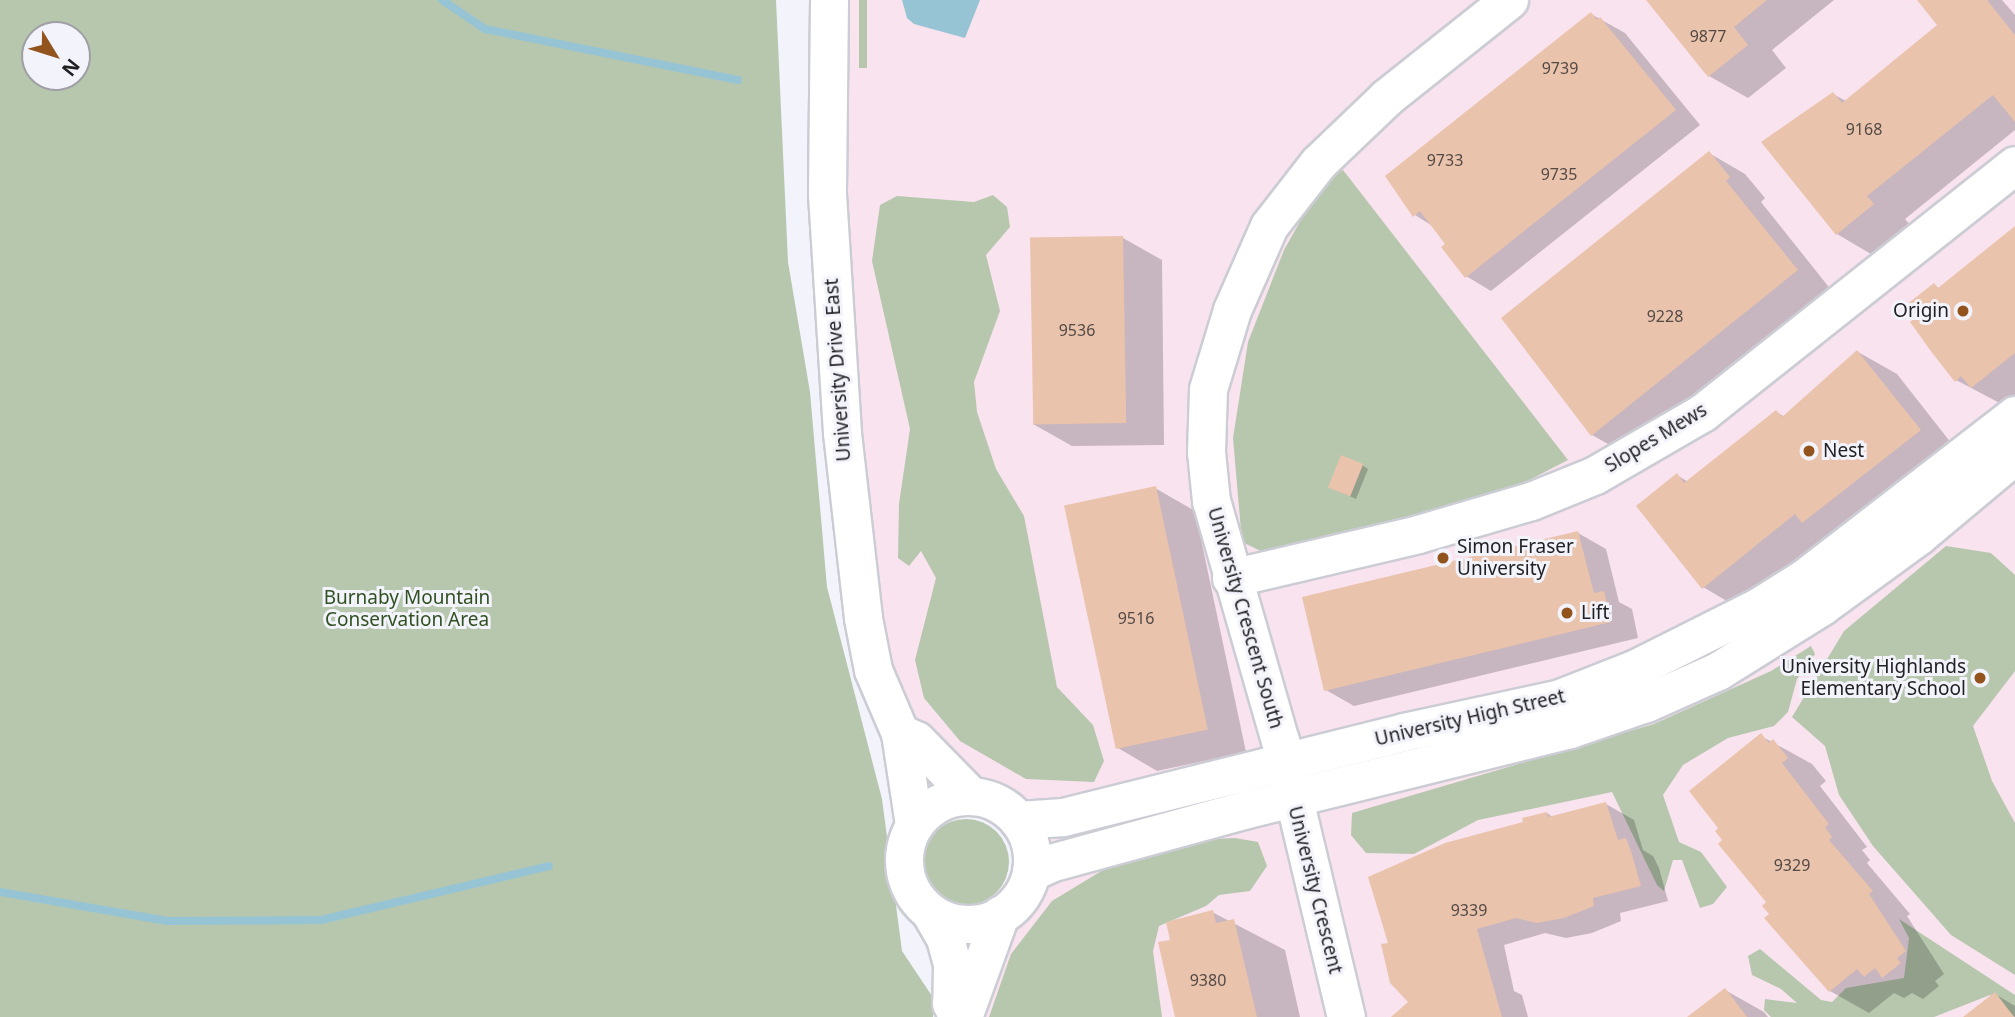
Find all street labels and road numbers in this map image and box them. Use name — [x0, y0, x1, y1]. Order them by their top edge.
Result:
street label: University Drive East — [820, 278, 856, 462]
street label: Slopes Mews — [1601, 399, 1711, 477]
street label: University Crescent South — [1202, 505, 1288, 731]
street label: University High Street — [1373, 685, 1567, 751]
street label: University Crescent — [1283, 804, 1347, 976]

